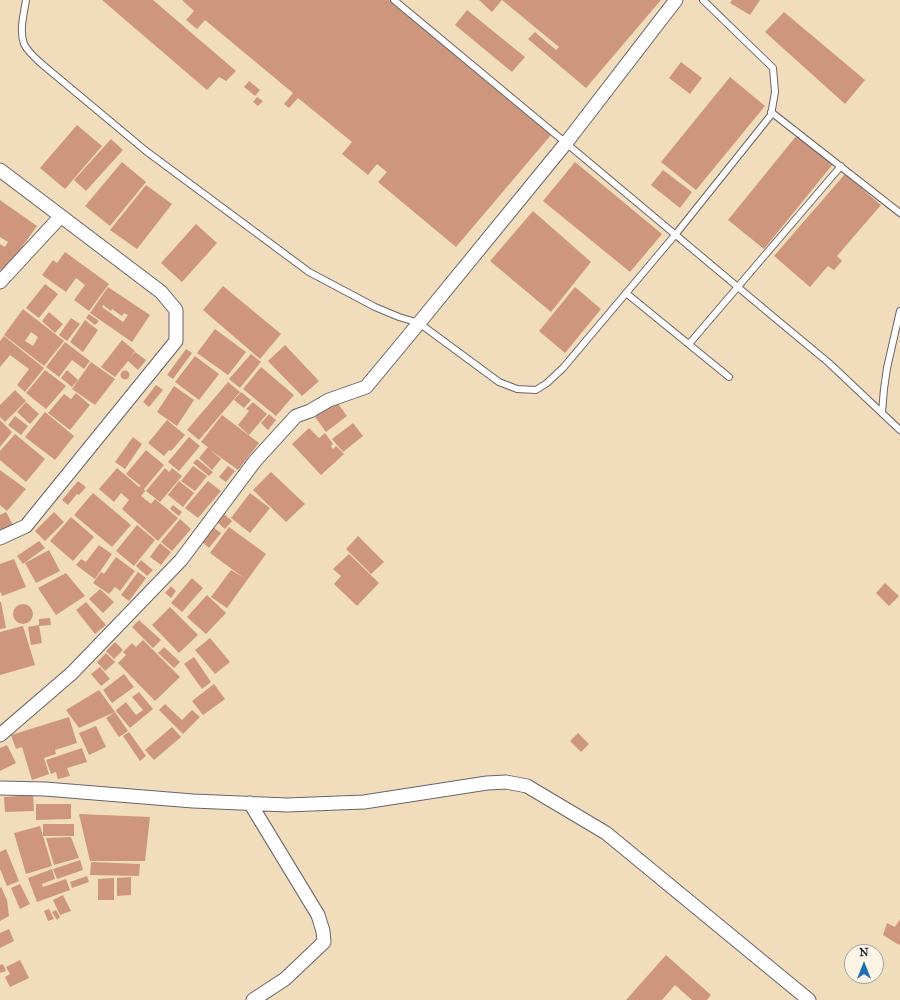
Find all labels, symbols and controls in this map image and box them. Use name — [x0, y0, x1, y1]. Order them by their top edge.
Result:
north arrow — [844, 944, 884, 984]
text: N — [859, 946, 869, 959]

